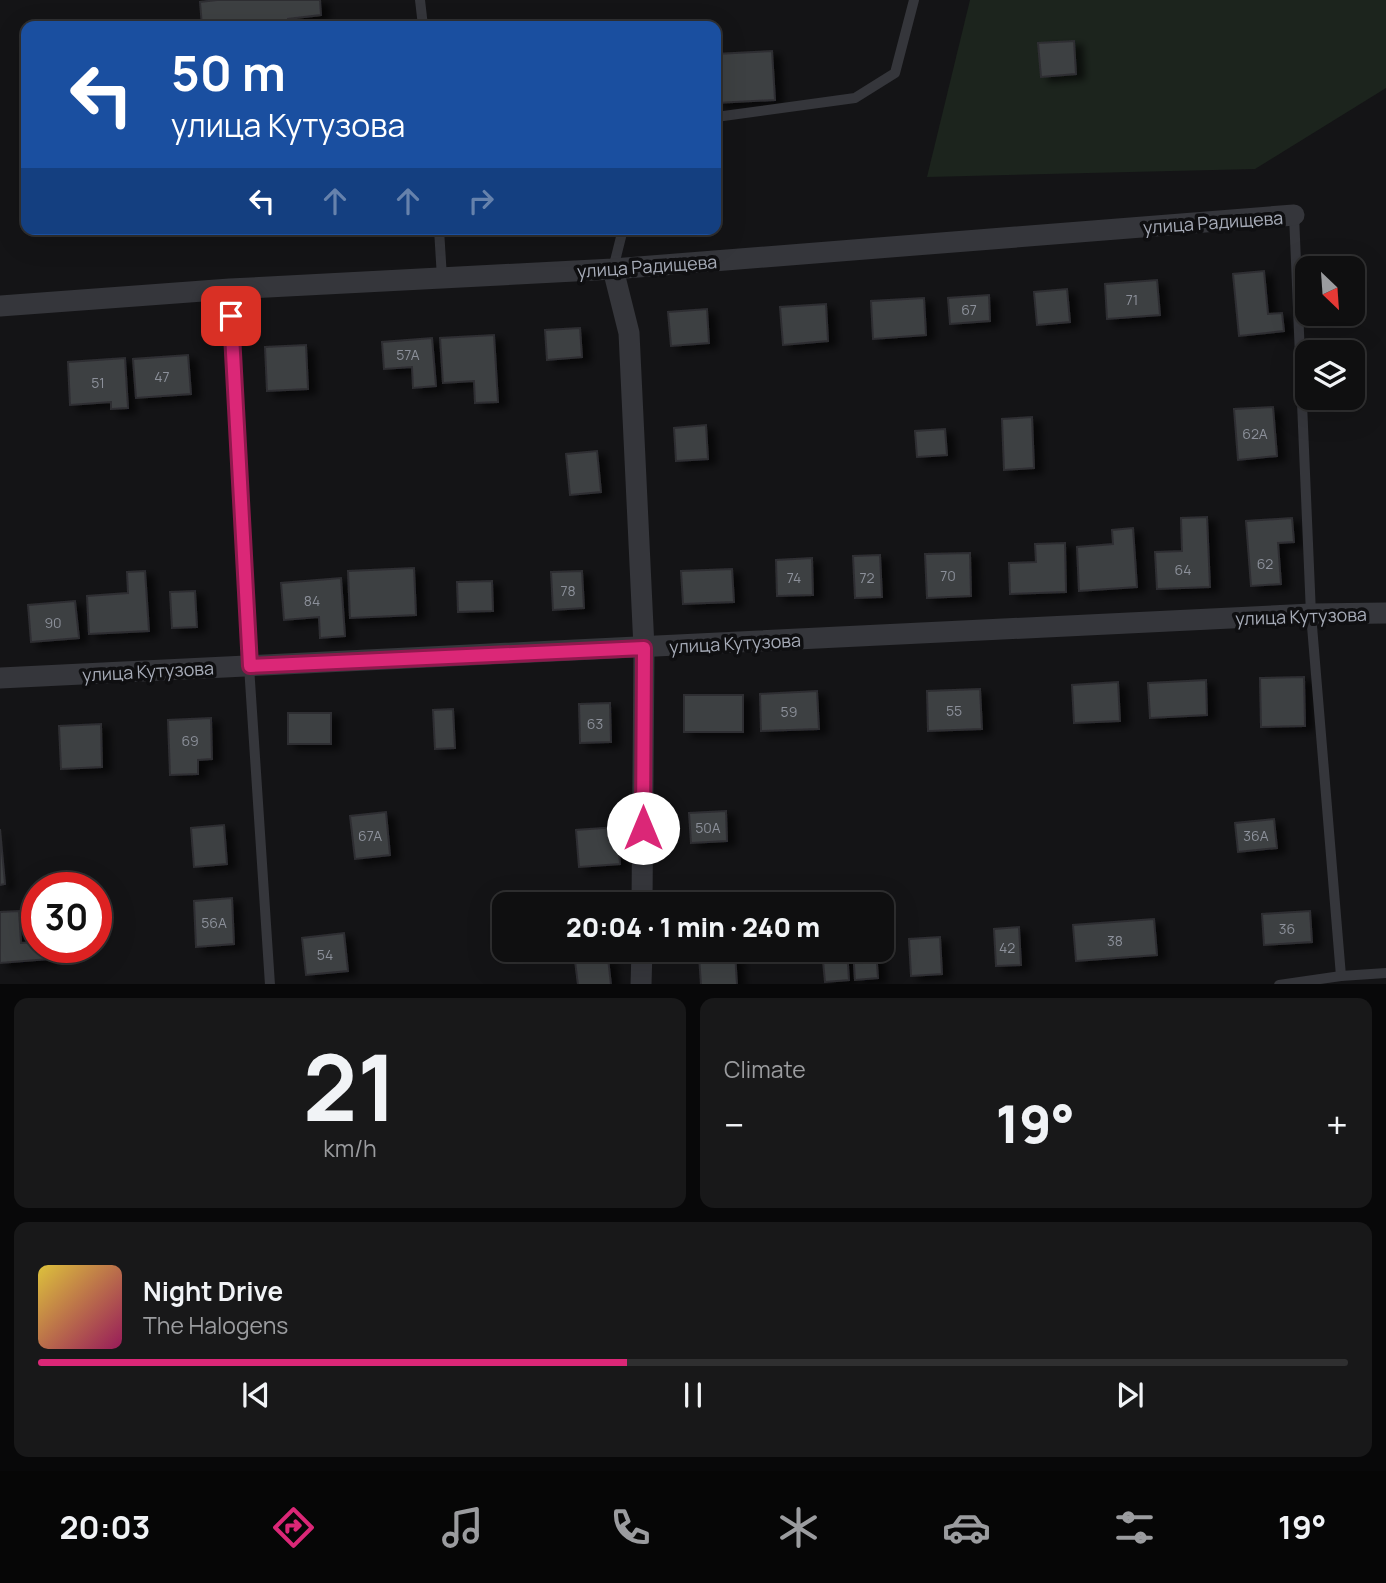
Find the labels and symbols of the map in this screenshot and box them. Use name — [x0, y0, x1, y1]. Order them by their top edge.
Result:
street label: улица Радищева — [1142, 205, 1284, 239]
street label: улица Радищева — [576, 249, 718, 283]
north arrow — [1295, 256, 1365, 326]
pin — [201, 286, 261, 346]
house number: 71 — [1126, 290, 1138, 309]
house number: 67 — [961, 300, 977, 319]
house number: 57А — [396, 345, 420, 364]
house number: 47 — [154, 367, 170, 386]
house number: 51 — [91, 373, 105, 392]
house number: 62А — [1242, 424, 1268, 443]
house number: 62 — [1257, 554, 1273, 573]
house number: 64 — [1175, 560, 1191, 579]
house number: 70 — [940, 566, 956, 585]
house number: 74 — [787, 568, 801, 587]
house number: 72 — [859, 568, 875, 587]
house number: 78 — [560, 581, 576, 600]
house number: 84 — [304, 591, 320, 610]
street label: улица Кутузова — [1235, 602, 1367, 630]
house number: 90 — [44, 613, 62, 632]
street label: улица Кутузова — [669, 628, 801, 658]
street label: улица Кутузова — [82, 656, 214, 686]
house number: 55 — [946, 701, 962, 720]
house number: 59 — [781, 702, 797, 721]
house number: 63 — [587, 714, 603, 733]
house number: 69 — [181, 731, 199, 750]
position arrow — [606, 791, 680, 865]
house number: 50А — [695, 818, 721, 837]
house number: 67А — [358, 826, 382, 845]
house number: 36А — [1243, 826, 1269, 845]
speed limit sign: 30 — [21, 872, 112, 963]
house number: 56А — [201, 913, 227, 932]
house number: 36 — [1279, 919, 1295, 938]
house number: 38 — [1107, 931, 1123, 950]
house number: 42 — [999, 938, 1015, 957]
house number: 54 — [317, 945, 333, 964]

